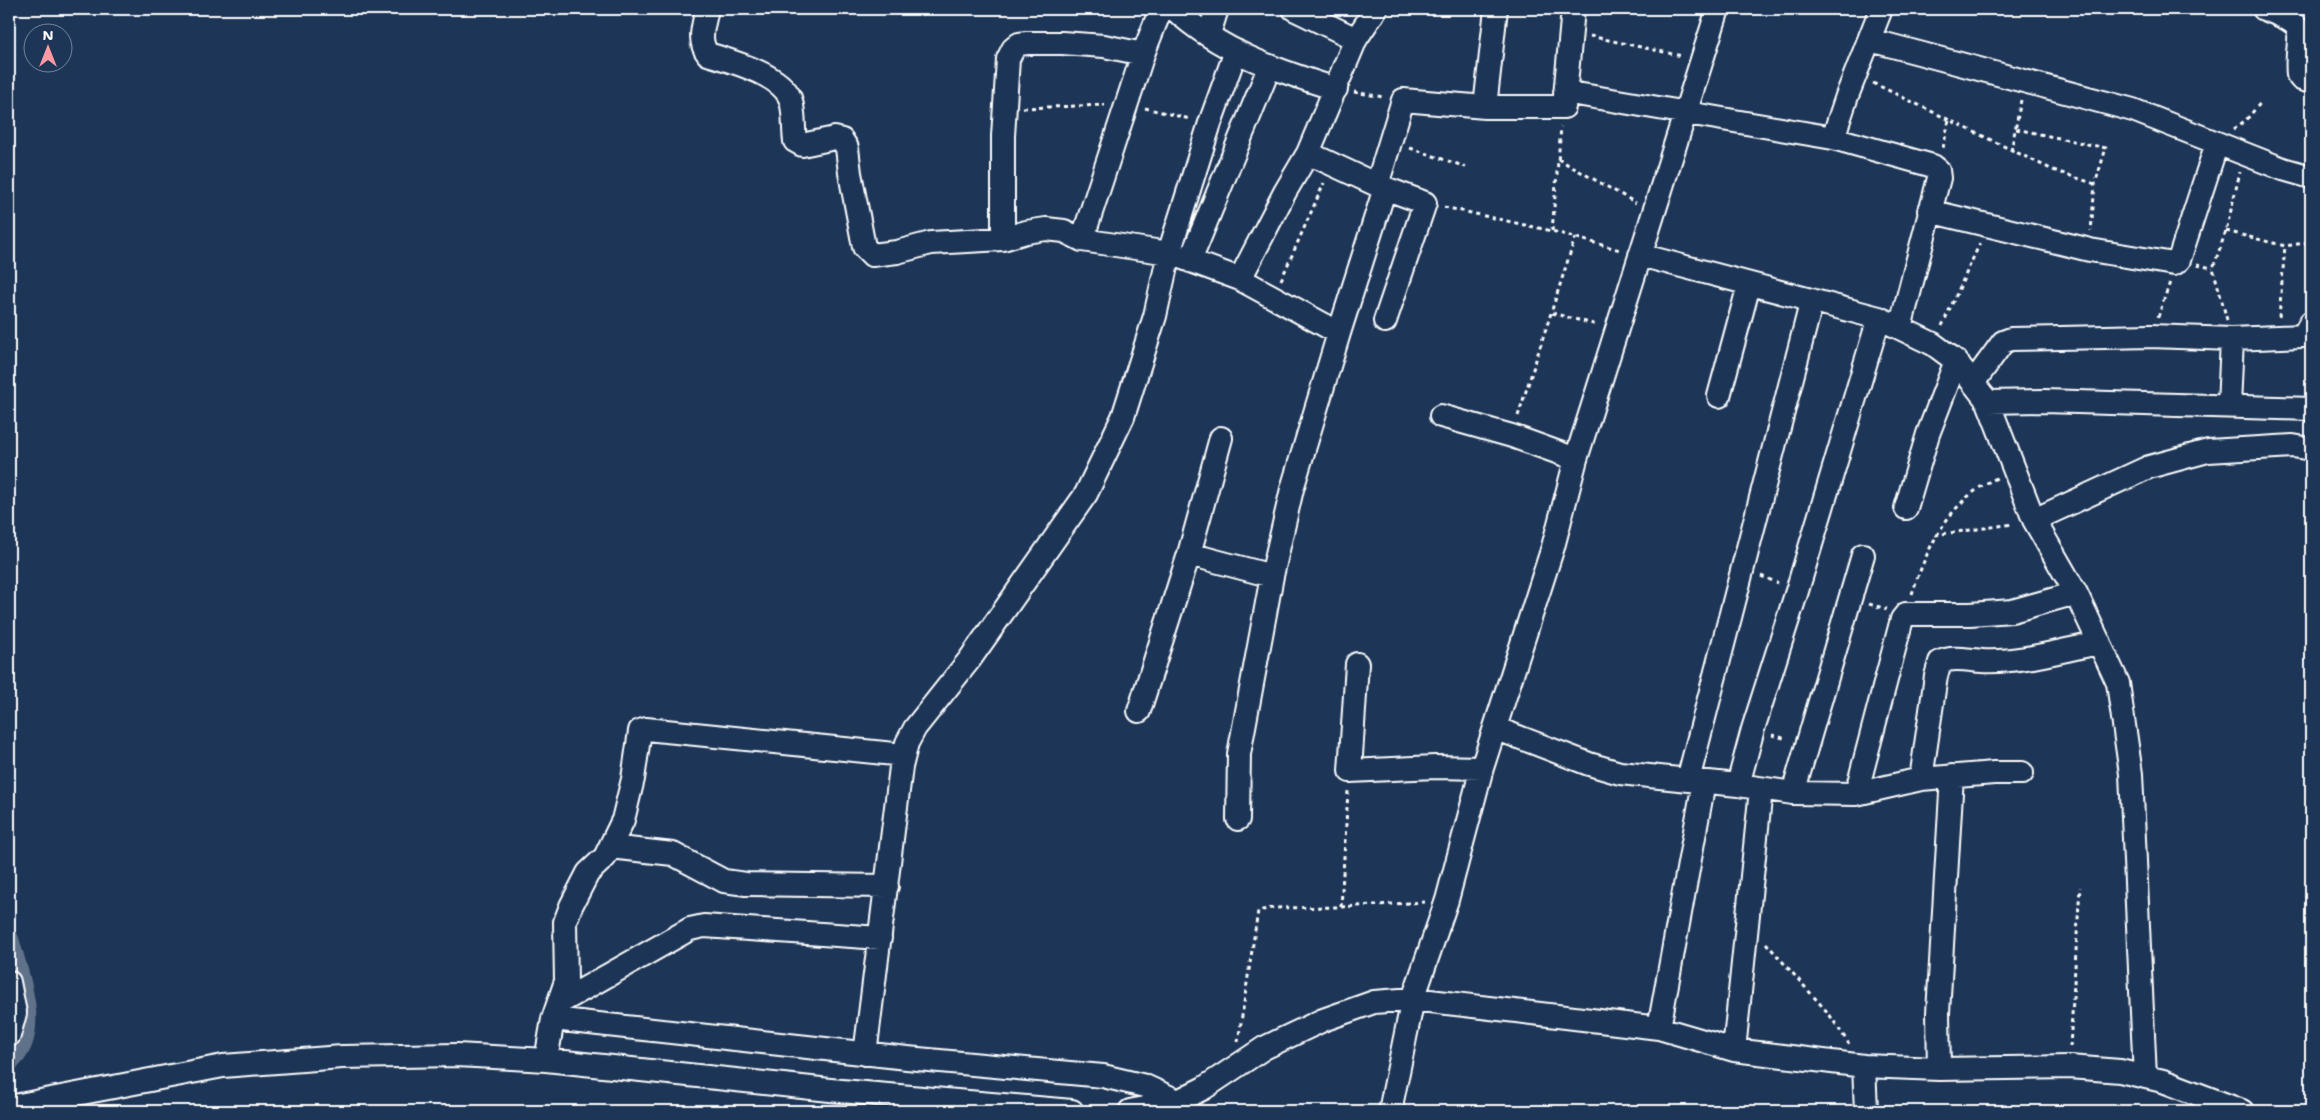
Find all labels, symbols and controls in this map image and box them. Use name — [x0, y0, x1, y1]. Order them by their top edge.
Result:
north arrow — [22, 22, 72, 72]
text: N — [42, 26, 54, 44]

